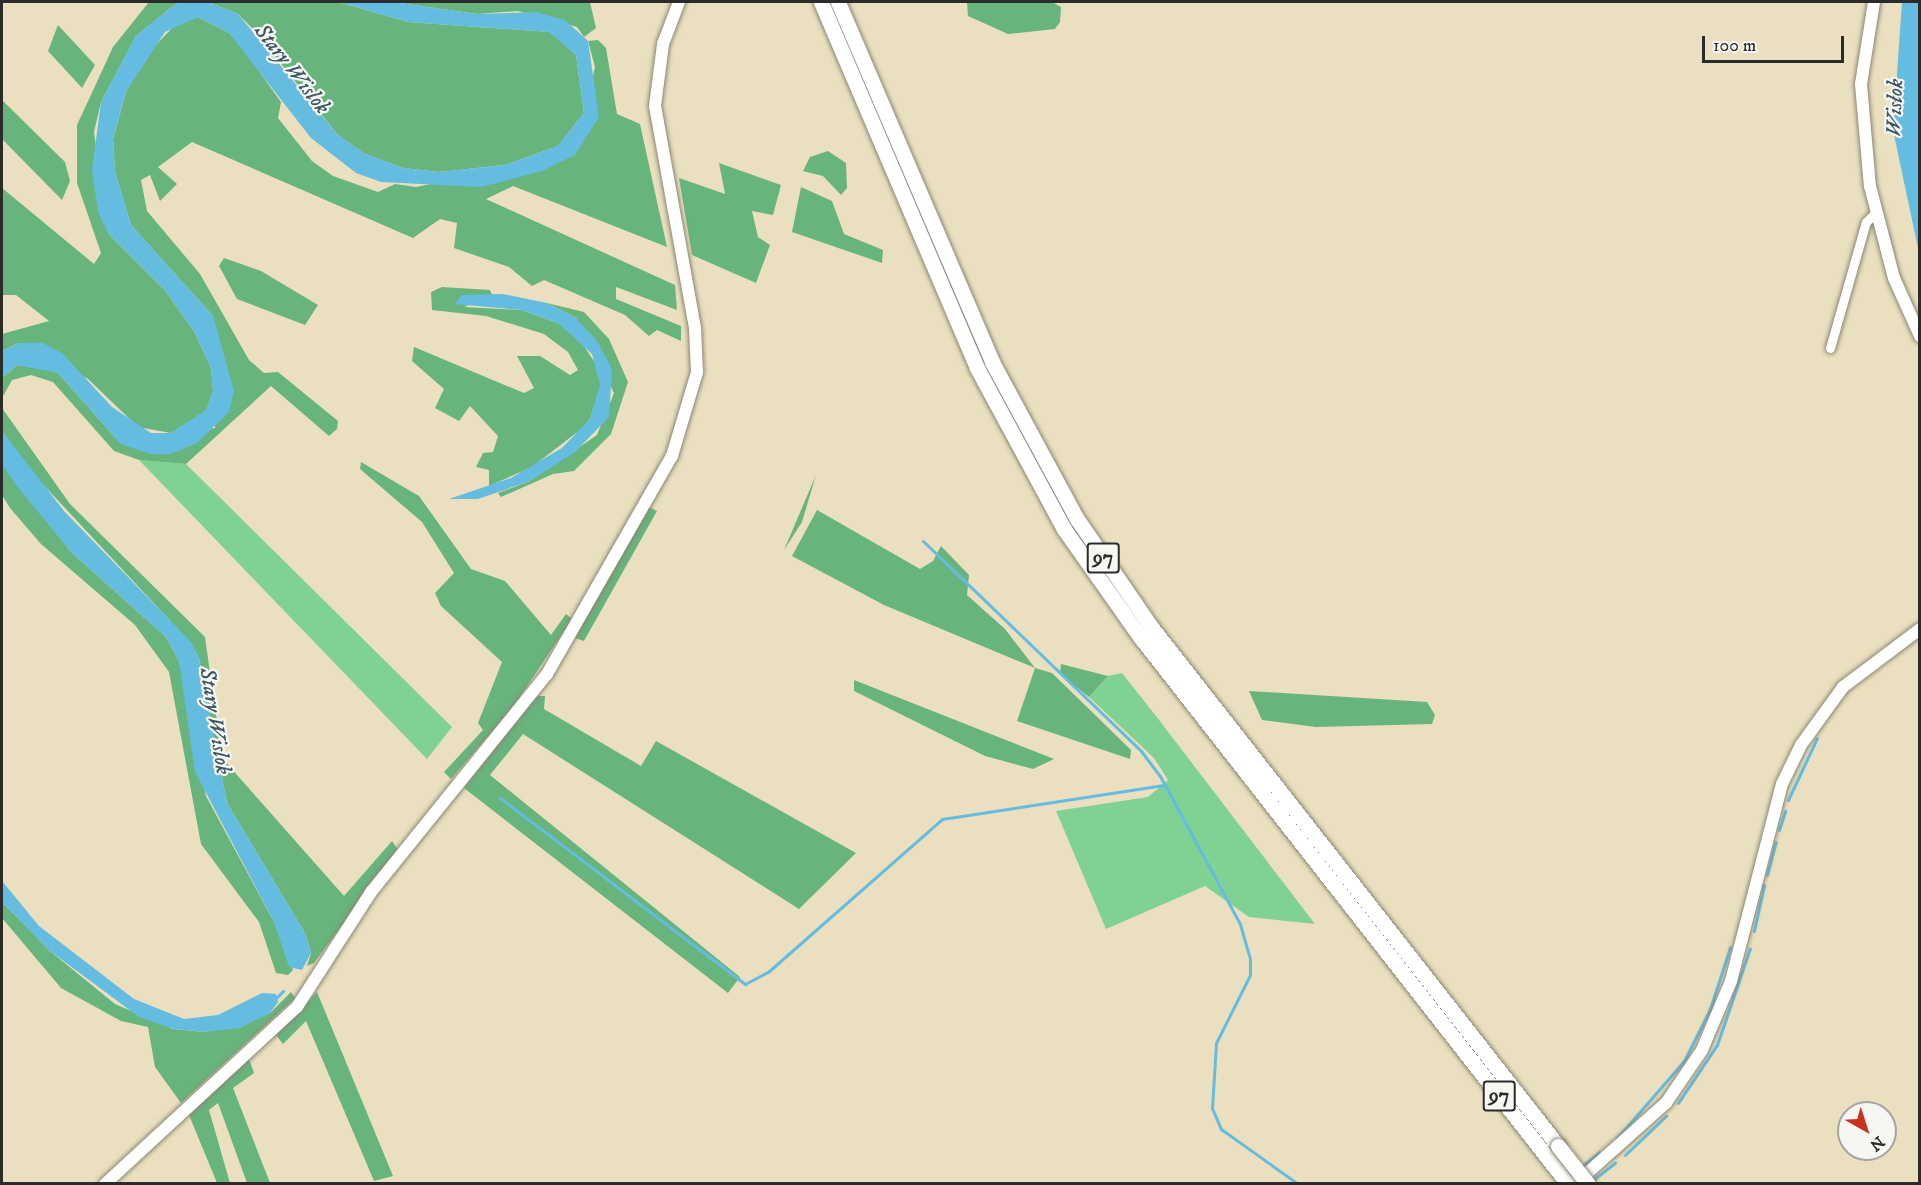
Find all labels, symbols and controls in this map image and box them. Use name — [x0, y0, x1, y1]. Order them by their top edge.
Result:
water label: Stary Wislok — [248, 18, 336, 120]
scale bar — [1705, 24, 1848, 62]
text: 100 m — [1713, 35, 1756, 57]
water label: Wisłok — [1881, 78, 1909, 138]
road number: 97 — [1086, 541, 1120, 575]
water label: Stary Wislok — [194, 666, 236, 776]
road number: 97 — [1482, 1079, 1516, 1113]
north arrow — [1837, 1101, 1897, 1161]
text: N — [1866, 1132, 1888, 1155]

